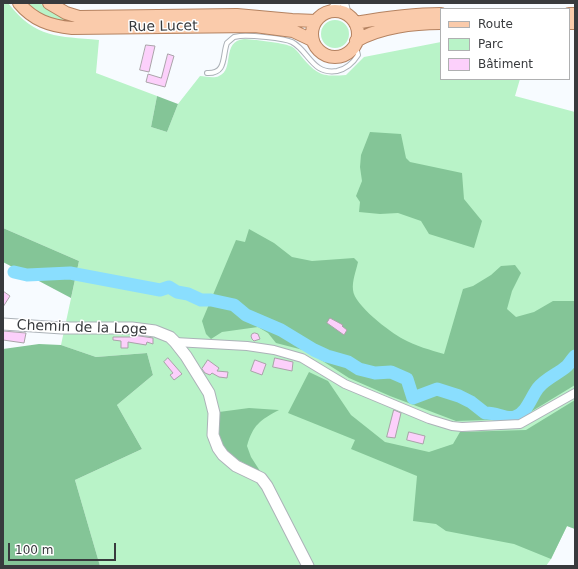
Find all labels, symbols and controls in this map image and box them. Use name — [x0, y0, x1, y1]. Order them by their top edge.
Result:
legend — [440, 8, 570, 80]
text: Route — [478, 17, 513, 31]
street label: Rue Lucet — [128, 18, 198, 36]
text: Parc — [478, 37, 503, 51]
text: Bâtiment — [478, 57, 533, 71]
street label: Chemin de la Loge — [16, 317, 148, 339]
scale bar — [10, 535, 118, 561]
text: 100 m — [15, 543, 53, 557]

